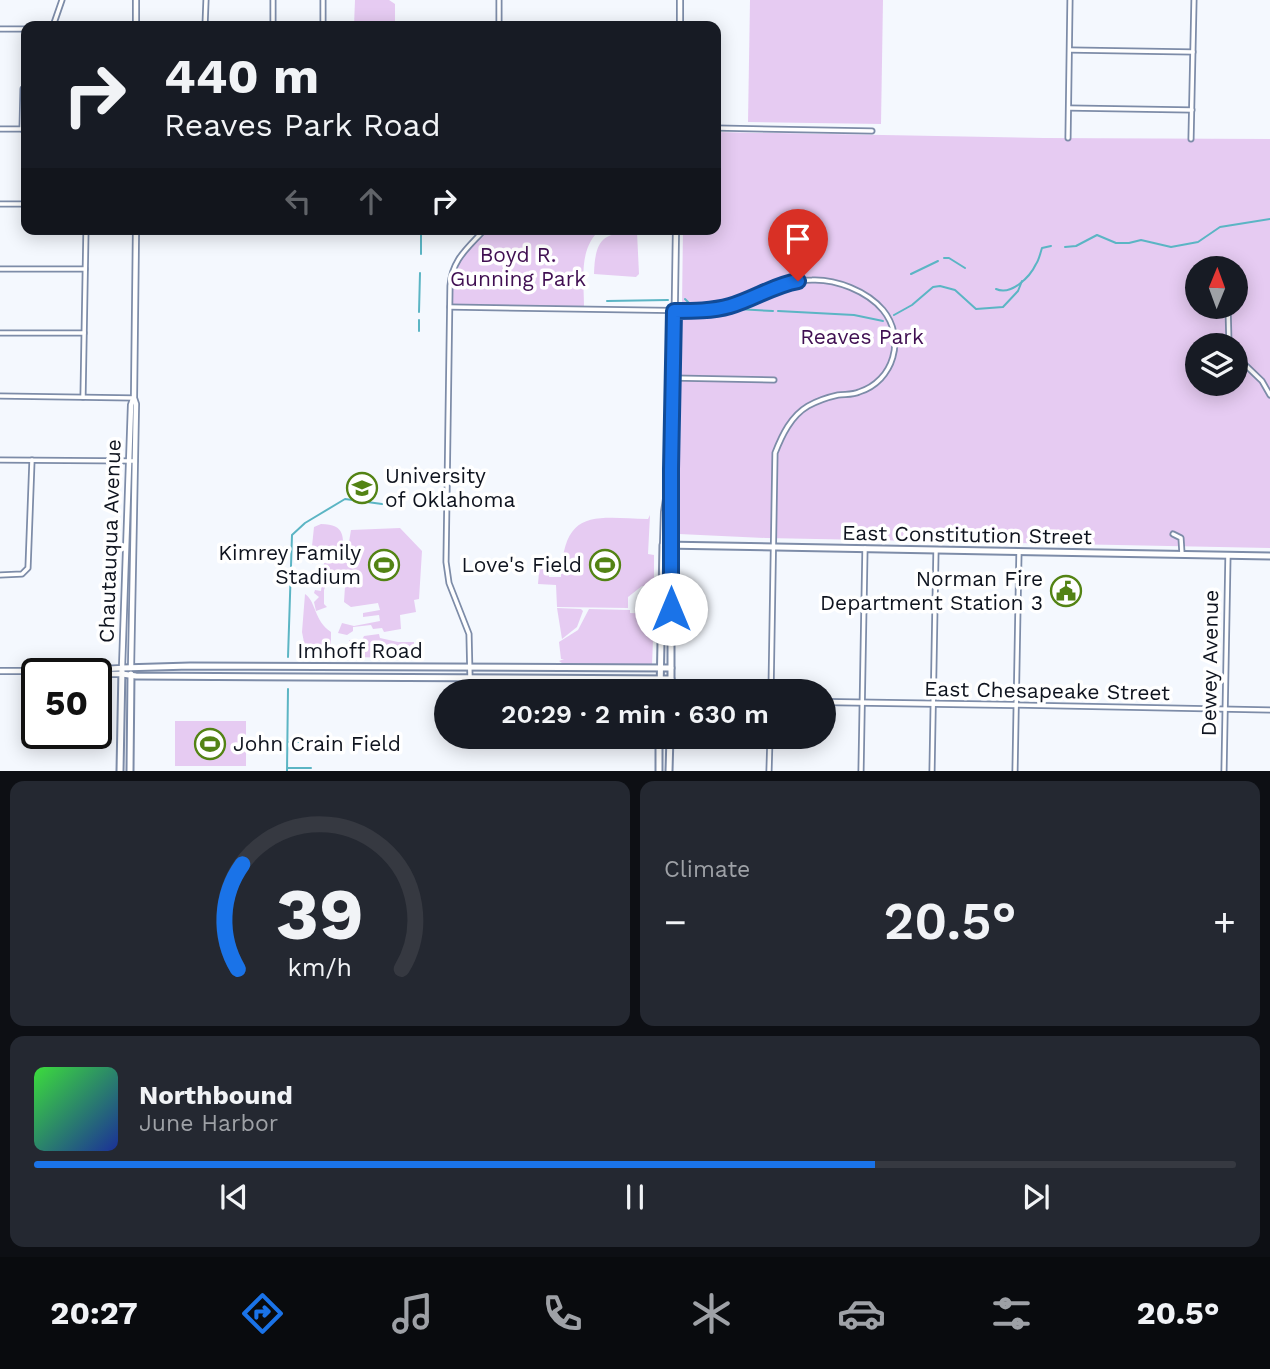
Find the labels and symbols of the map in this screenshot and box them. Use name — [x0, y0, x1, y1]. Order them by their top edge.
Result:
pin — [768, 209, 828, 281]
park label: Boyd R. Gunning Park — [450, 242, 586, 291]
north arrow — [1185, 256, 1248, 318]
park label: Reaves Park — [800, 324, 924, 349]
street label: Chautauqua Avenue — [93, 439, 126, 643]
place label: University of Oklahoma — [385, 463, 515, 512]
school or university icon: University of Oklahoma — [345, 471, 379, 505]
street label: East Constitution Street — [842, 520, 1092, 549]
place label: Kimrey Family Stadium — [218, 540, 361, 589]
sports icon: Kimrey Family Stadium — [367, 548, 401, 582]
sports icon: Love's Field — [588, 548, 622, 582]
place label: Love's Field — [461, 552, 582, 577]
place label: Norman Fire Department Station 3 — [820, 566, 1043, 615]
position arrow — [634, 572, 708, 646]
public building icon: Norman Fire Department Station 3 — [1049, 574, 1083, 608]
street label: Dewey Avenue — [1196, 589, 1223, 737]
street label: Imhoff Road — [297, 638, 423, 663]
speed limit sign: 50 — [21, 658, 112, 749]
street label: East Chesapeake Street — [924, 676, 1170, 705]
sports icon: John Crain Field — [193, 727, 227, 761]
place label: John Crain Field — [233, 731, 401, 756]

